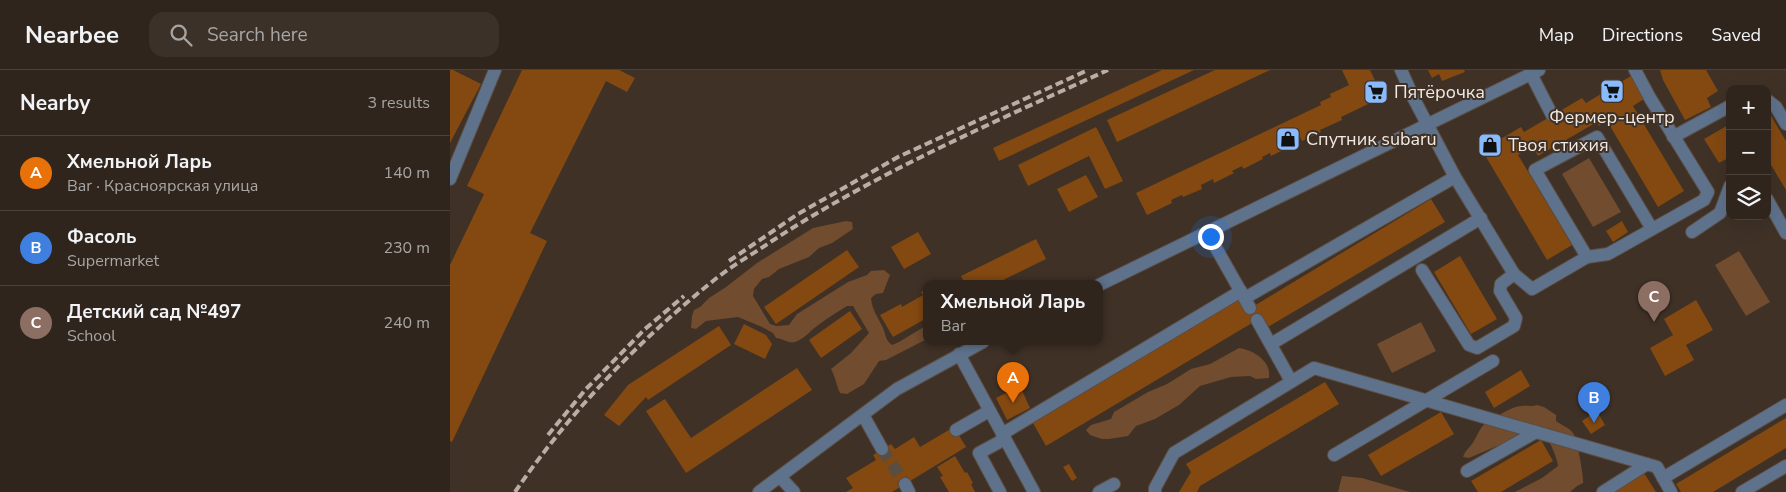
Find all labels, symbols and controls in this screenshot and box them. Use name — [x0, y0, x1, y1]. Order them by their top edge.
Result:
search box — [149, 12, 499, 57]
text: Nearbee — [25, 19, 119, 51]
icon: search — [167, 21, 195, 49]
text: Search here — [207, 22, 308, 48]
text: Map — [1539, 23, 1574, 47]
text: Directions — [1602, 23, 1683, 47]
text: Saved — [1711, 23, 1761, 47]
supermarket icon: Фермер-центр — [1599, 78, 1625, 104]
supermarket icon: Пятёрочка — [1363, 79, 1389, 105]
place label: Пятёрочка — [1394, 80, 1485, 104]
map controls — [1726, 85, 1771, 220]
button: + — [1726, 85, 1771, 130]
text: Nearby — [20, 89, 90, 117]
text: 3 results — [368, 92, 430, 114]
place label: Фермер-центр — [1549, 105, 1675, 129]
shop icon: Спутник subaru — [1275, 126, 1301, 152]
place label: Спутник subaru — [1306, 127, 1437, 151]
button: − — [1726, 130, 1771, 175]
shop icon: Твоя стихия — [1477, 132, 1503, 158]
place label: Твоя стихия — [1508, 133, 1609, 157]
text: Хмельной Ларь — [67, 149, 212, 175]
text: A — [30, 162, 42, 184]
text: 140 m — [383, 162, 430, 184]
text: Bar · Красноярская улица — [67, 175, 258, 197]
button: layers — [1726, 175, 1771, 220]
text: Фасоль — [67, 224, 137, 250]
your location — [1198, 224, 1224, 250]
text: B — [30, 237, 42, 259]
text: 230 m — [383, 237, 430, 259]
text: Supermarket — [67, 250, 159, 272]
popup — [923, 280, 1103, 345]
pin: C — [1638, 281, 1670, 322]
text: Хмельной Ларь — [941, 289, 1085, 315]
text: Детский сад №497 — [67, 299, 242, 325]
text: C — [31, 312, 41, 334]
text: 240 m — [383, 312, 430, 334]
text: Bar — [941, 315, 966, 337]
text: School — [67, 325, 116, 347]
pin: A — [997, 362, 1029, 403]
pin: B — [1578, 382, 1610, 423]

